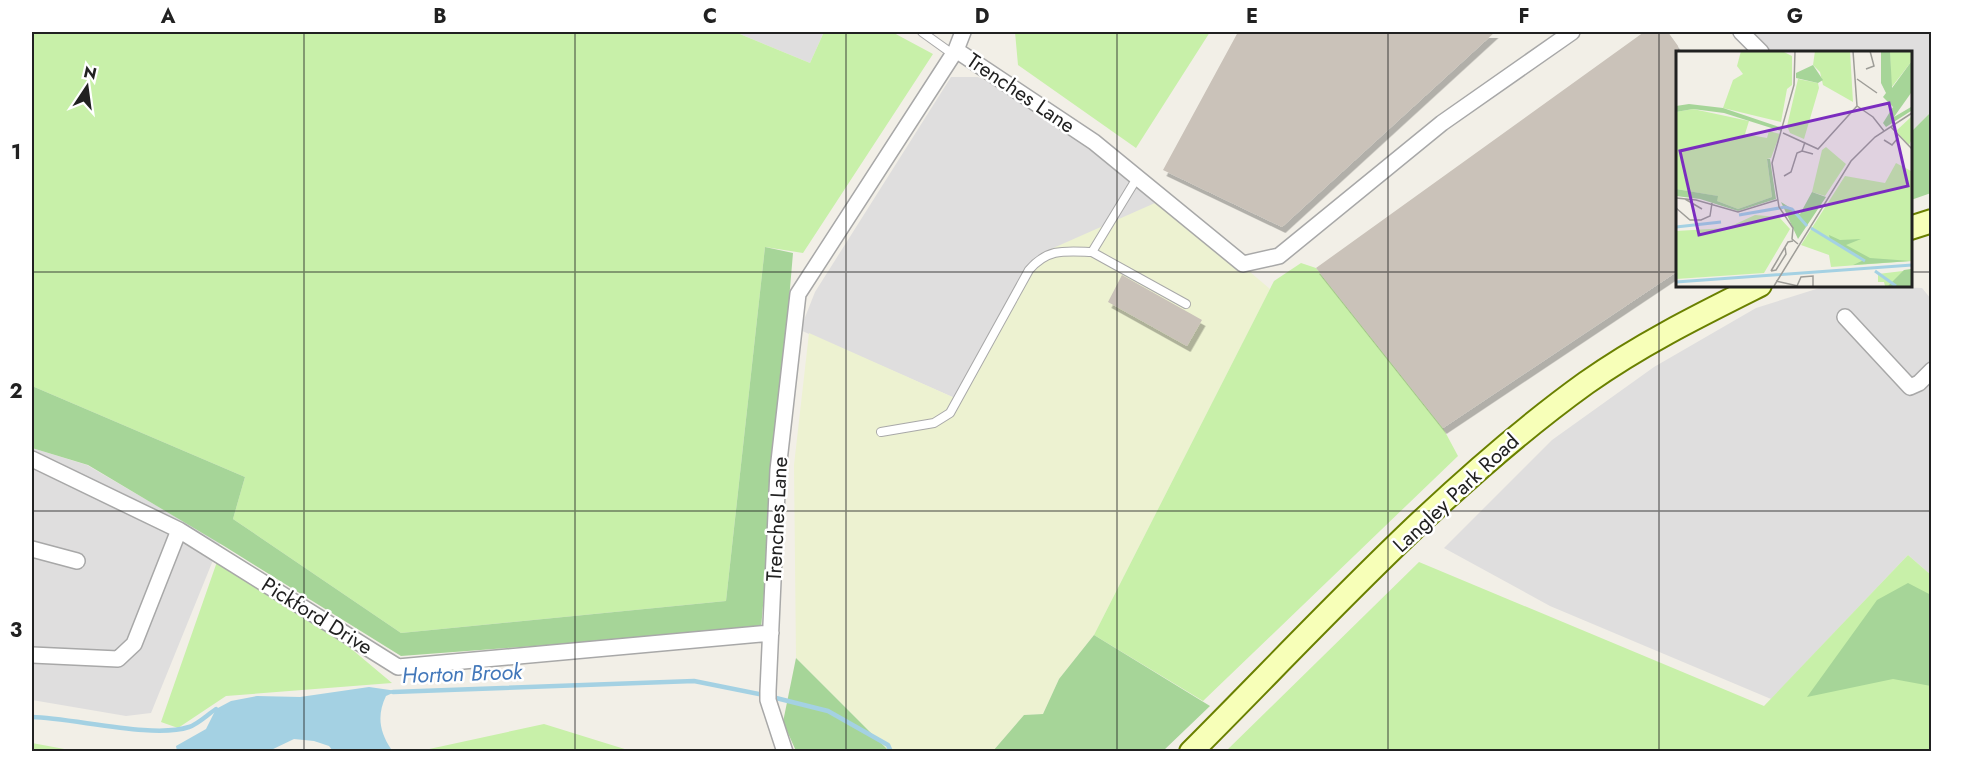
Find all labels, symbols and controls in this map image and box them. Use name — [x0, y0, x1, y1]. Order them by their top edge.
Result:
text: A — [160, 2, 176, 31]
text: B — [433, 2, 447, 31]
text: C — [703, 2, 717, 31]
text: D — [975, 2, 989, 31]
text: E — [1246, 2, 1258, 31]
text: F — [1518, 2, 1530, 31]
text: G — [1787, 2, 1803, 31]
street label: Trenches Lane — [961, 46, 1081, 140]
inset map — [1676, 51, 1912, 286]
north arrow — [57, 57, 117, 117]
text: N — [81, 60, 99, 86]
text: 1 — [11, 138, 21, 167]
text: 2 — [9, 377, 23, 406]
street label: Langley Park Road — [1386, 427, 1526, 559]
street label: Trenches Lane — [759, 456, 795, 582]
street label: Pickford Drive — [256, 570, 378, 662]
text: 3 — [10, 616, 22, 645]
water label: Horton Brook — [401, 655, 524, 691]

